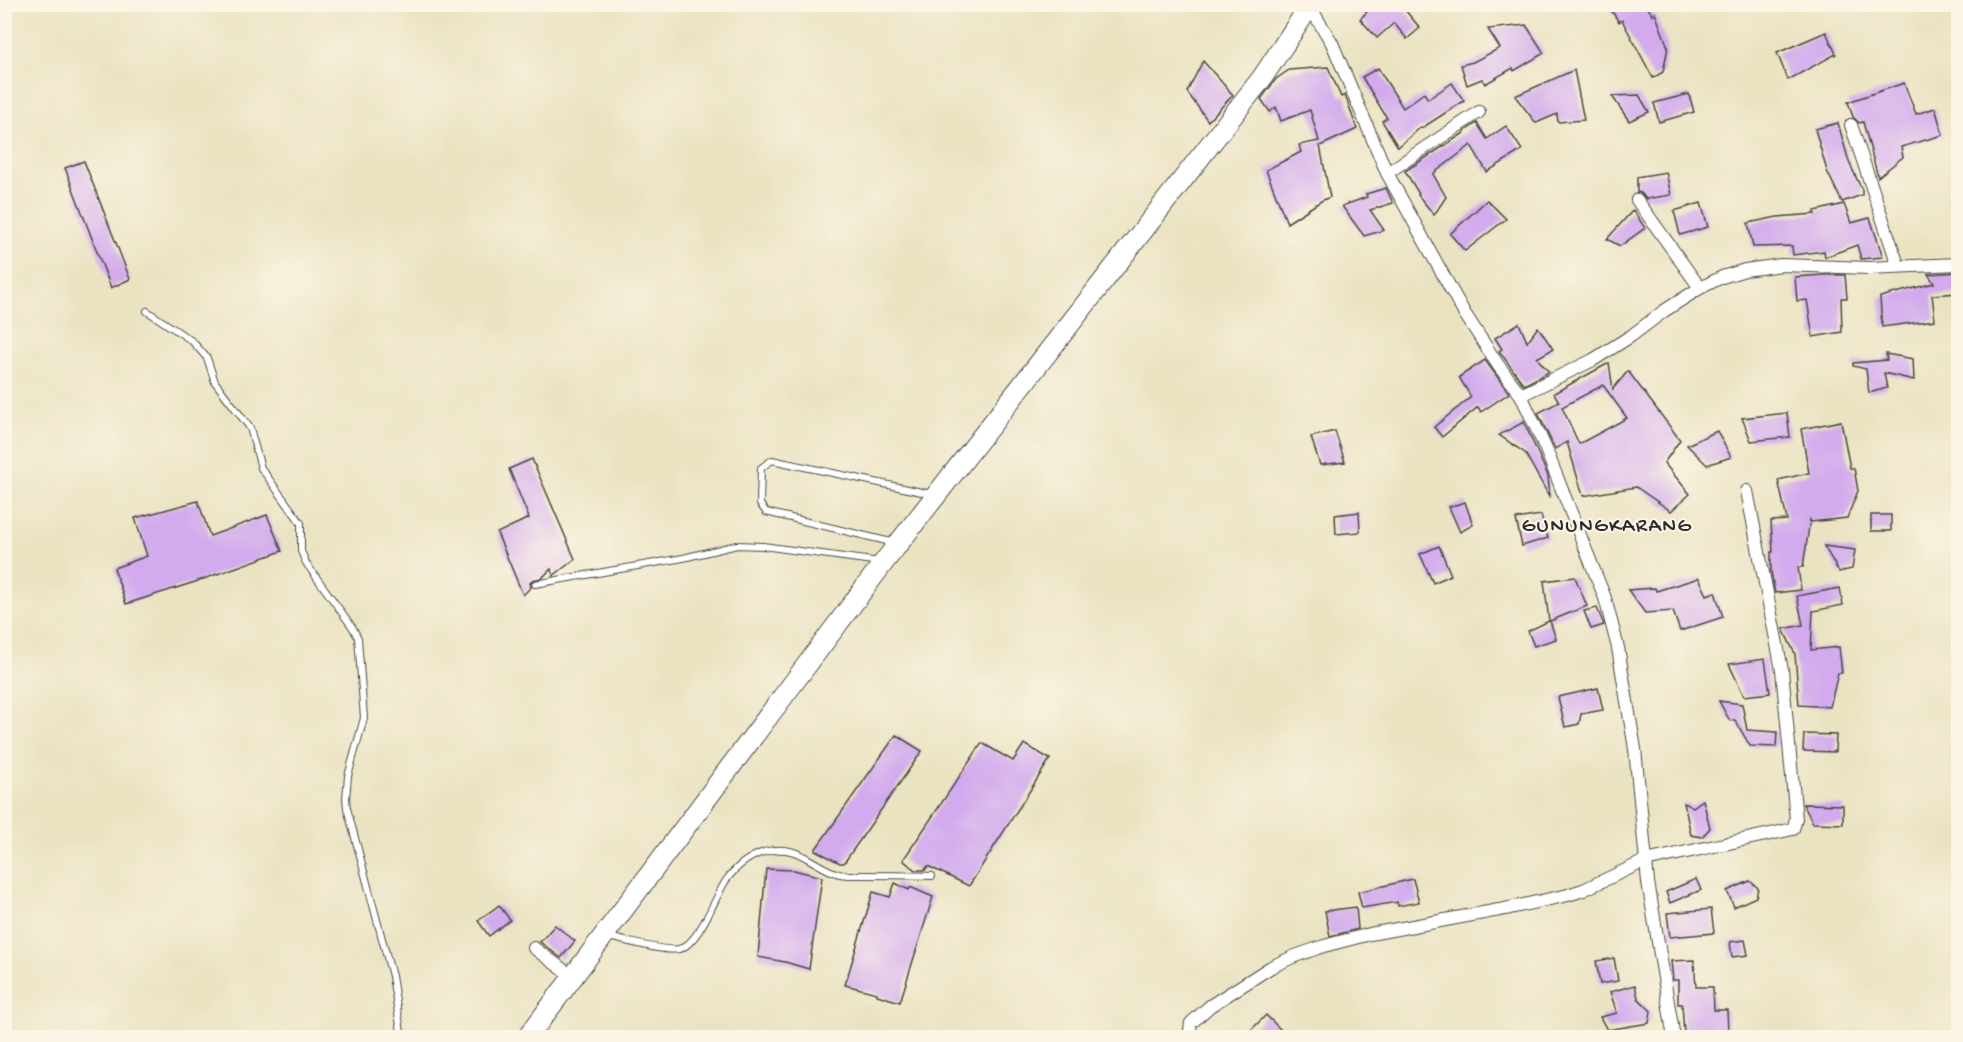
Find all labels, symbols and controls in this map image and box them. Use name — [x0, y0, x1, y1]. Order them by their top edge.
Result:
district label: GUNUNGKARANG — [1522, 515, 1692, 540]

